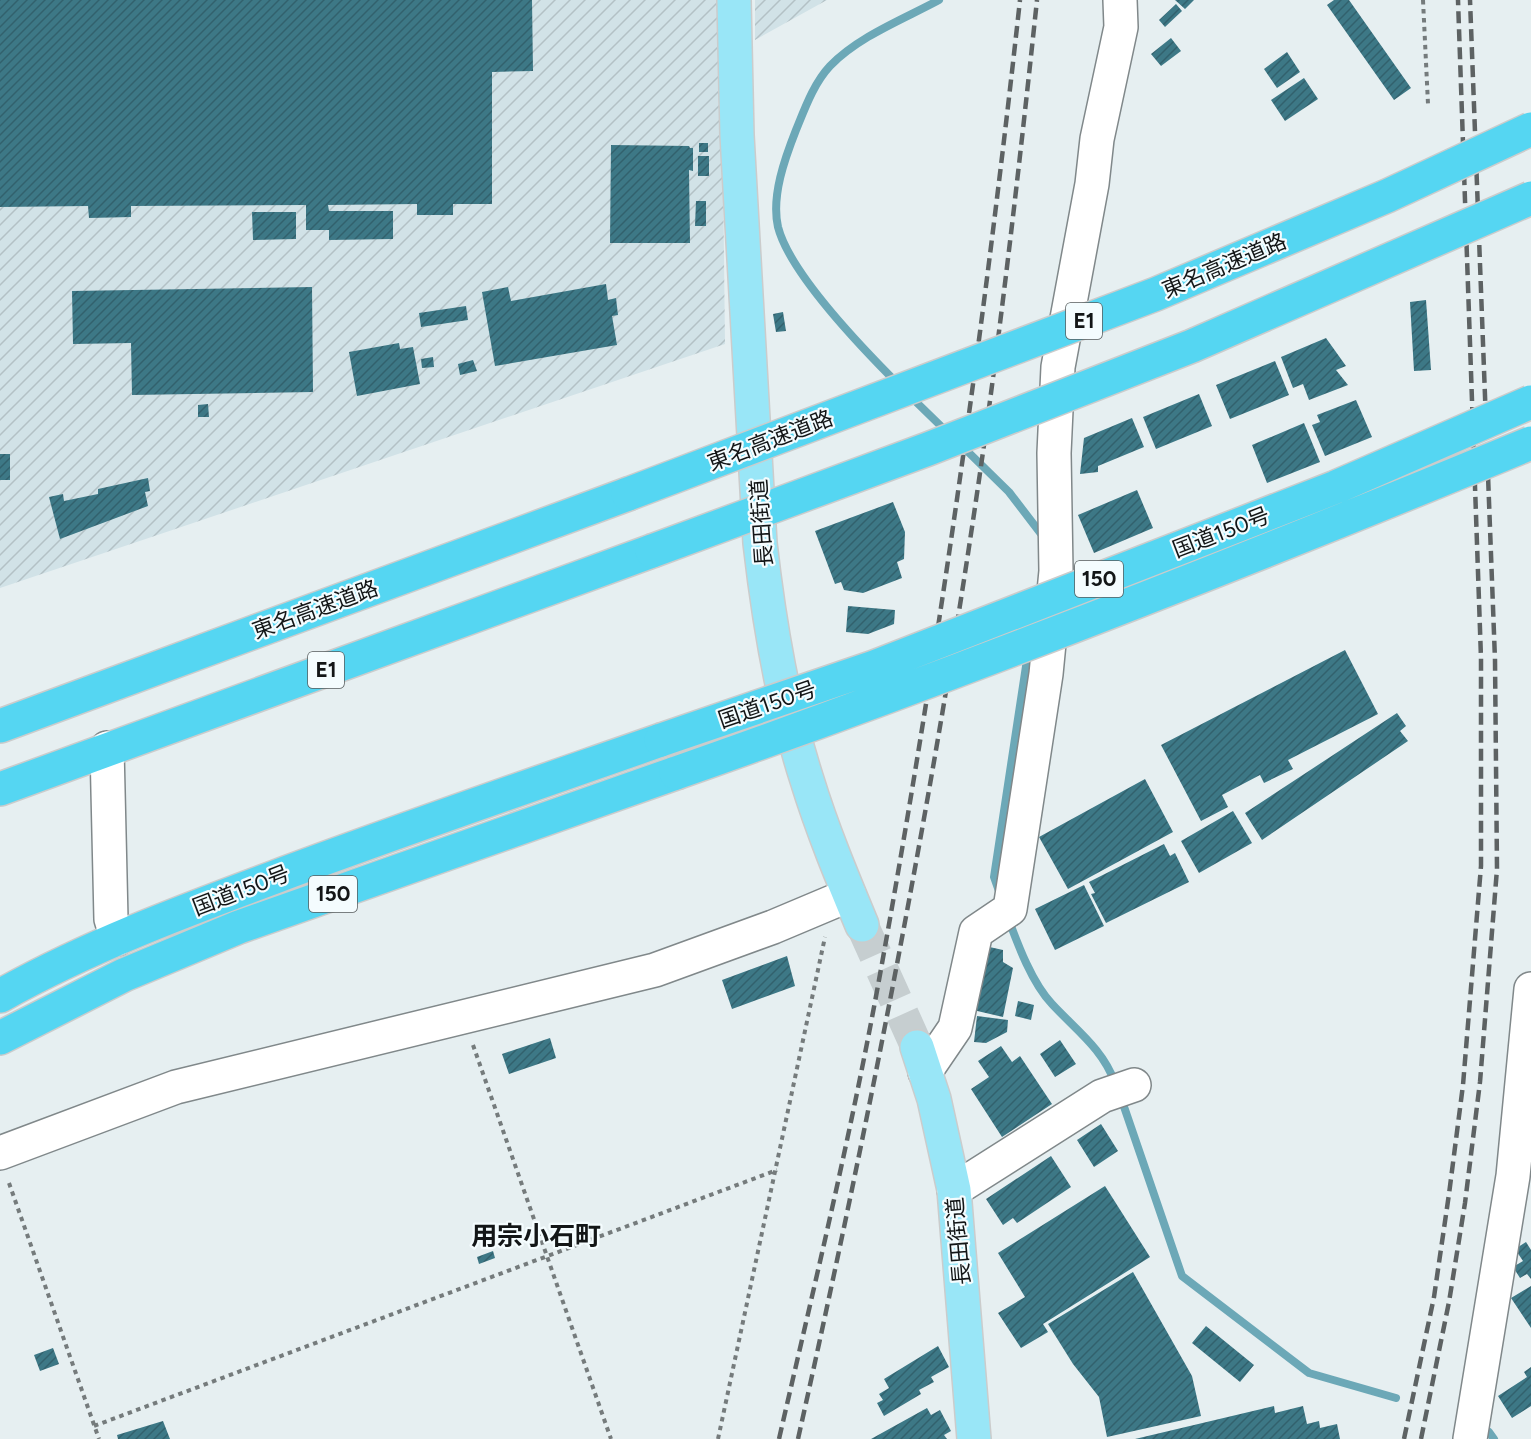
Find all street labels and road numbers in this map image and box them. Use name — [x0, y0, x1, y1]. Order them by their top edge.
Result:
street label: 東名高速道路 — [1158, 227, 1290, 304]
road number: E1 — [1066, 303, 1102, 339]
street label: 東名高速道路 — [704, 404, 837, 477]
street label: 長田街道 — [745, 478, 778, 568]
street label: 国道150号 — [1169, 502, 1274, 563]
road number: 150 — [1075, 561, 1123, 597]
street label: 東名高速道路 — [249, 574, 382, 645]
road number: E1 — [308, 652, 344, 688]
street label: 国道150号 — [715, 675, 820, 734]
street label: 国道150号 — [189, 860, 294, 921]
road number: 150 — [309, 876, 357, 912]
street label: 長田街道 — [941, 1196, 976, 1286]

